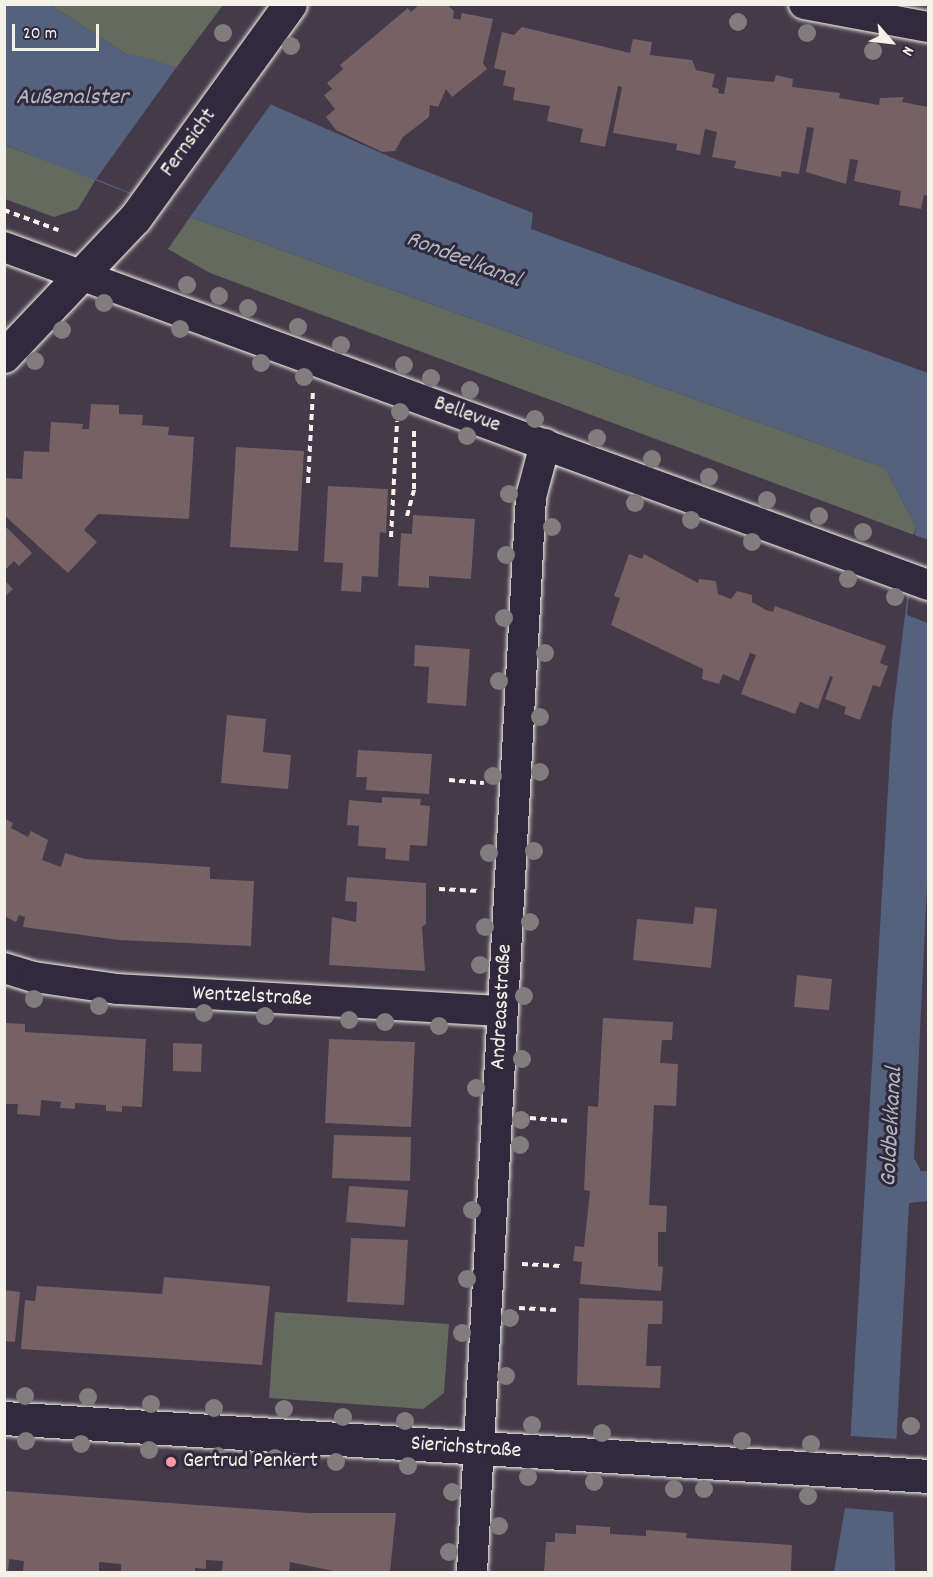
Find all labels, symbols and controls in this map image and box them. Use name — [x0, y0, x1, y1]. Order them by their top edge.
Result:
scale bar — [15, 12, 102, 50]
north arrow — [861, 12, 921, 72]
text: 20 m — [23, 22, 57, 47]
text: N — [895, 42, 919, 60]
water label: Außenalster — [16, 85, 128, 113]
street label: Fernsicht — [155, 104, 223, 182]
water label: Rondeelkanal — [401, 226, 525, 296]
street label: Bellevue — [430, 391, 504, 439]
street label: Andreasstraße — [486, 943, 518, 1071]
street label: Wentzelstraße — [191, 981, 313, 1013]
water label: Goldbekkanal — [875, 1066, 911, 1188]
street label: Sierichstraße — [410, 1431, 522, 1465]
place label: Gertrud Penkert — [183, 1449, 318, 1475]
marker: Gertrud Penkert — [164, 1455, 178, 1469]

